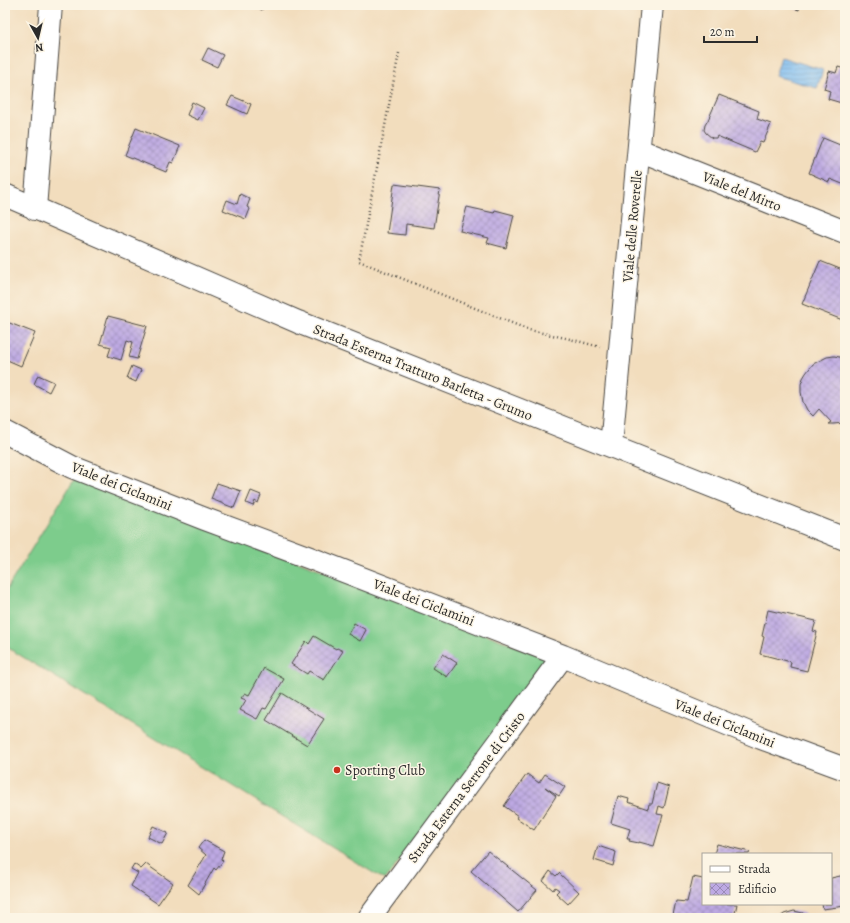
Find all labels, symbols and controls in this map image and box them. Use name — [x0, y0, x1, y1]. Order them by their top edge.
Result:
north arrow — [18, 18, 58, 58]
scale bar — [704, 18, 757, 44]
text: 20 m — [710, 24, 734, 40]
text: N — [34, 39, 44, 55]
street label: Viale del Mirto — [699, 167, 784, 216]
street label: Viale delle Roverelle — [618, 169, 647, 284]
street label: Strada Esterna Tratturo Barletta - Grumo — [310, 320, 535, 425]
street label: Viale dei Ciclamini — [68, 457, 175, 515]
street label: Viale dei Ciclamini — [370, 574, 477, 631]
street label: Viale dei Ciclamini — [671, 694, 778, 752]
street label: Strada Esterna Serrone di Cristo — [403, 708, 530, 867]
place label: Sporting Club — [345, 761, 425, 780]
marker: Sporting Club — [332, 765, 342, 775]
legend — [702, 853, 832, 905]
text: Strada — [738, 861, 771, 877]
text: Edificio — [738, 881, 776, 897]

